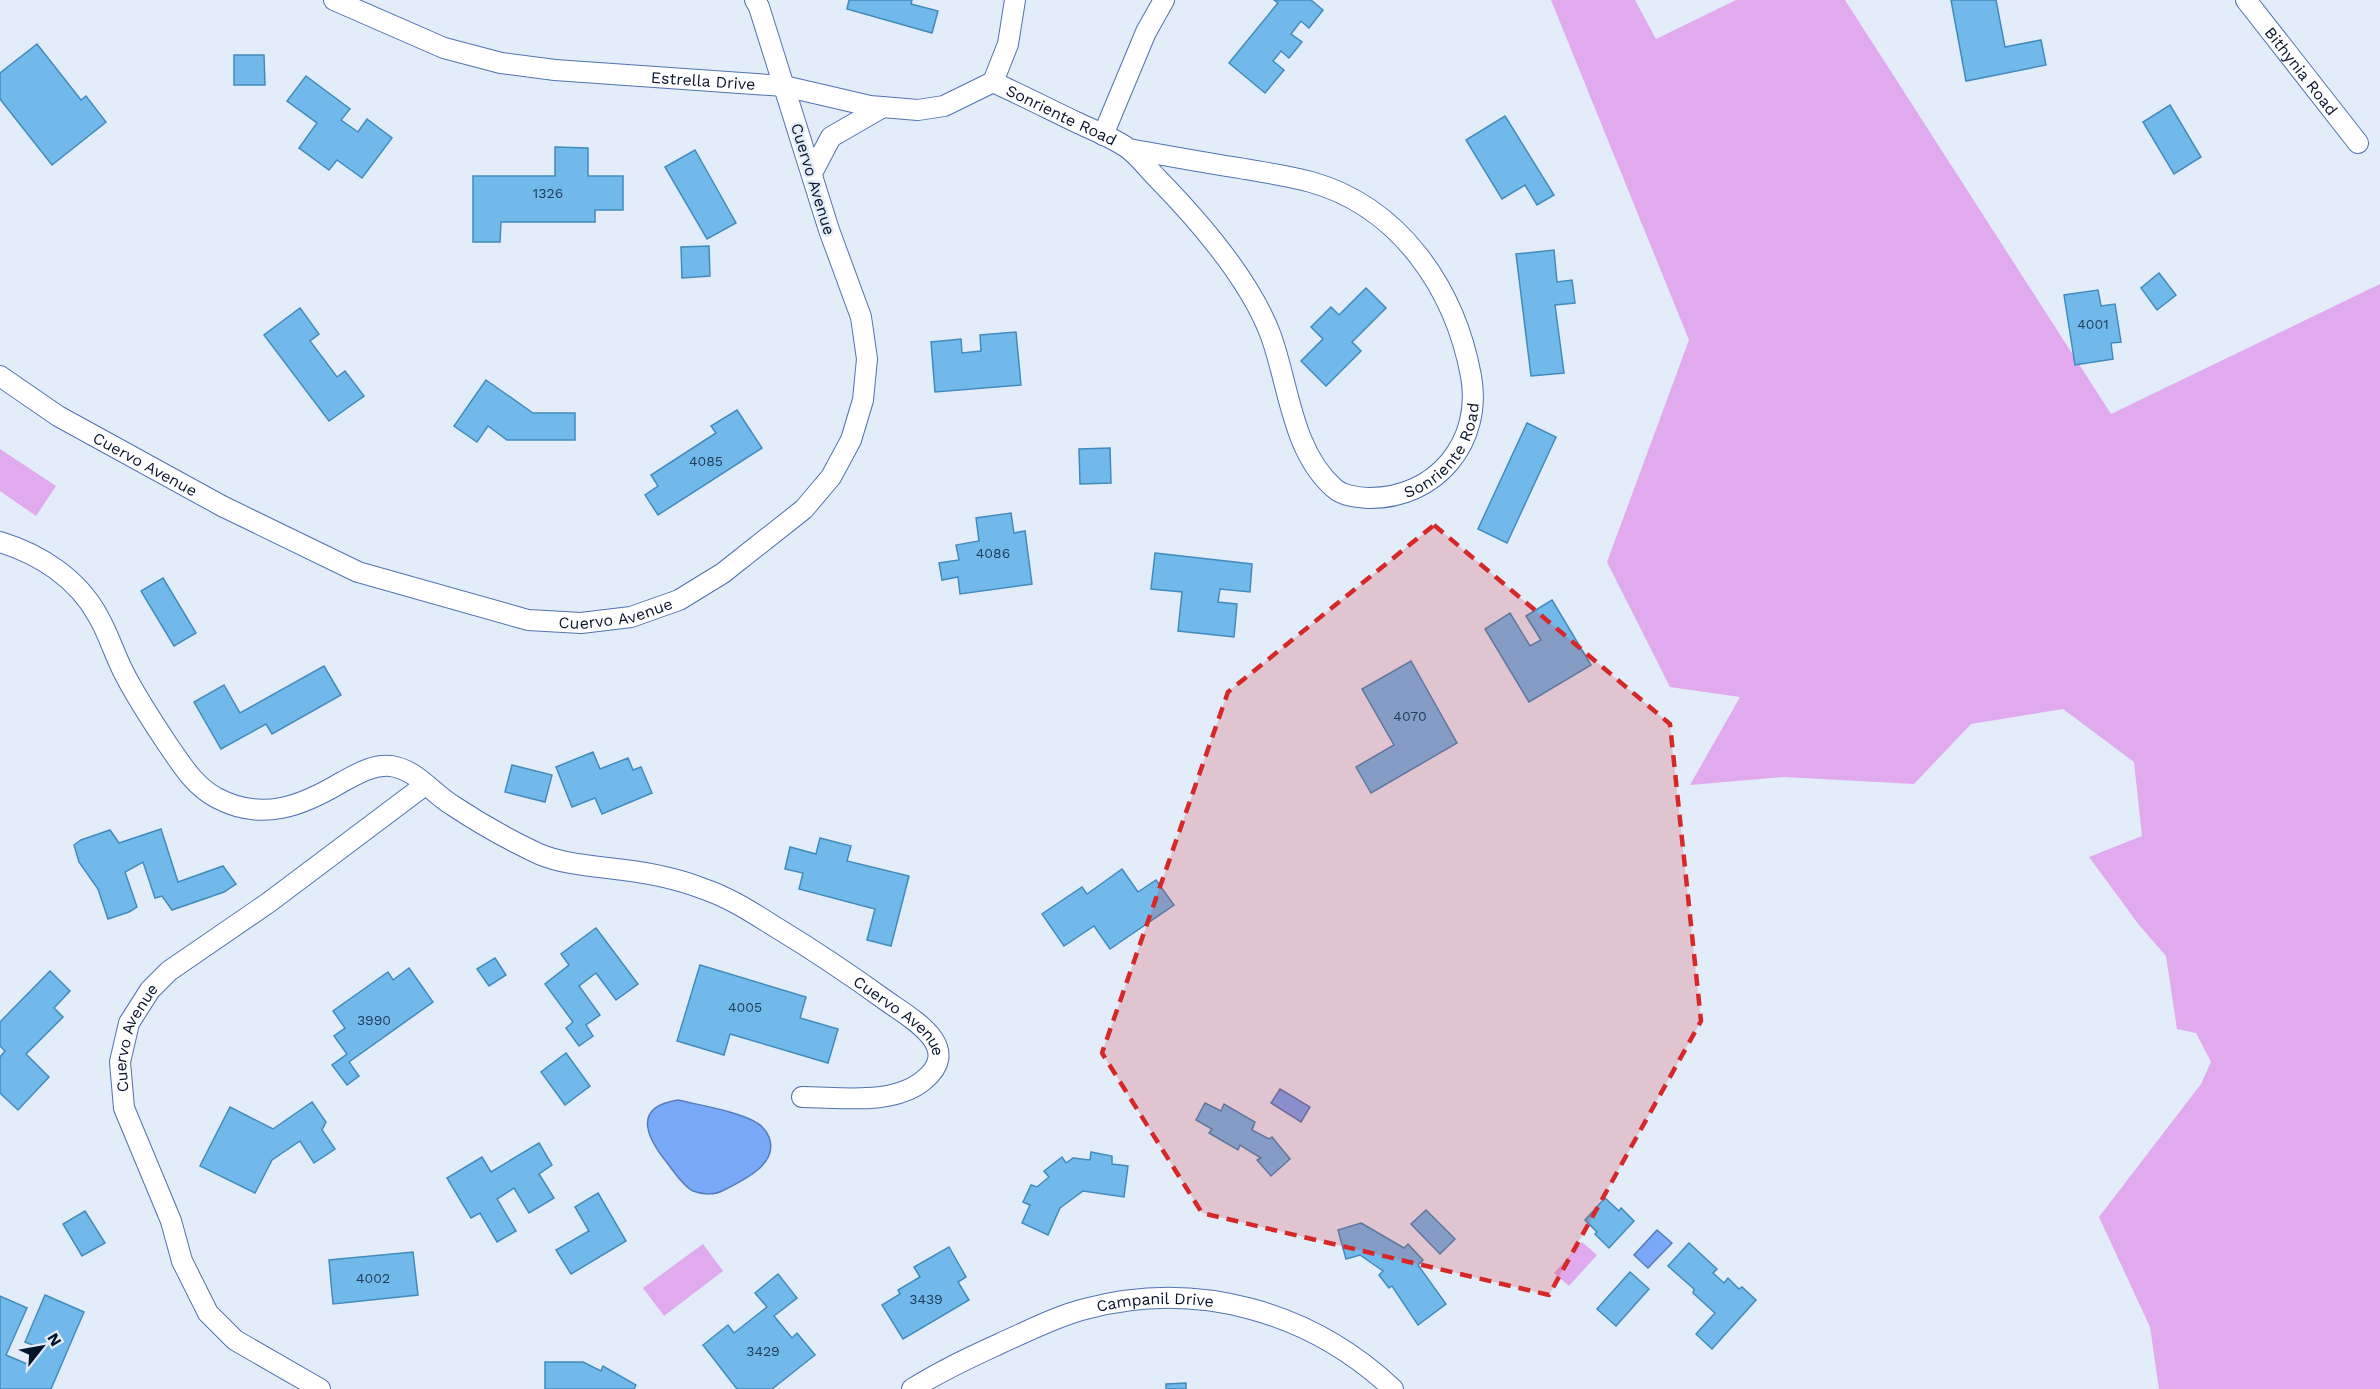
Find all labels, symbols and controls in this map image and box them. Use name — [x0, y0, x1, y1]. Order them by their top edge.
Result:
street label: Bithynia Road — [2261, 23, 2342, 119]
street label: Estrella Drive — [650, 67, 756, 93]
street label: Sonriente Road — [1003, 80, 1120, 149]
street label: Cuervo Avenue — [787, 121, 839, 237]
house number: 1326 — [533, 185, 563, 201]
house number: 4001 — [2077, 316, 2109, 332]
street label: Sonriente Road — [1401, 402, 1482, 502]
street label: Cuervo Avenue — [90, 428, 201, 500]
house number: 4085 — [689, 453, 723, 469]
house number: 4086 — [976, 545, 1010, 561]
street label: Cuervo Avenue — [558, 594, 675, 633]
house number: 4070 — [1393, 708, 1427, 724]
street label: Cuervo Avenue — [850, 971, 948, 1057]
street label: Cuervo Avenue — [111, 979, 161, 1093]
house number: 4005 — [728, 999, 762, 1015]
house number: 3990 — [357, 1012, 391, 1028]
house number: 4002 — [356, 1270, 390, 1286]
street label: Campanil Drive — [1095, 1288, 1215, 1315]
house number: 3439 — [909, 1291, 943, 1307]
north arrow — [12, 1317, 72, 1377]
text: N — [43, 1330, 66, 1350]
house number: 3429 — [746, 1343, 780, 1359]

